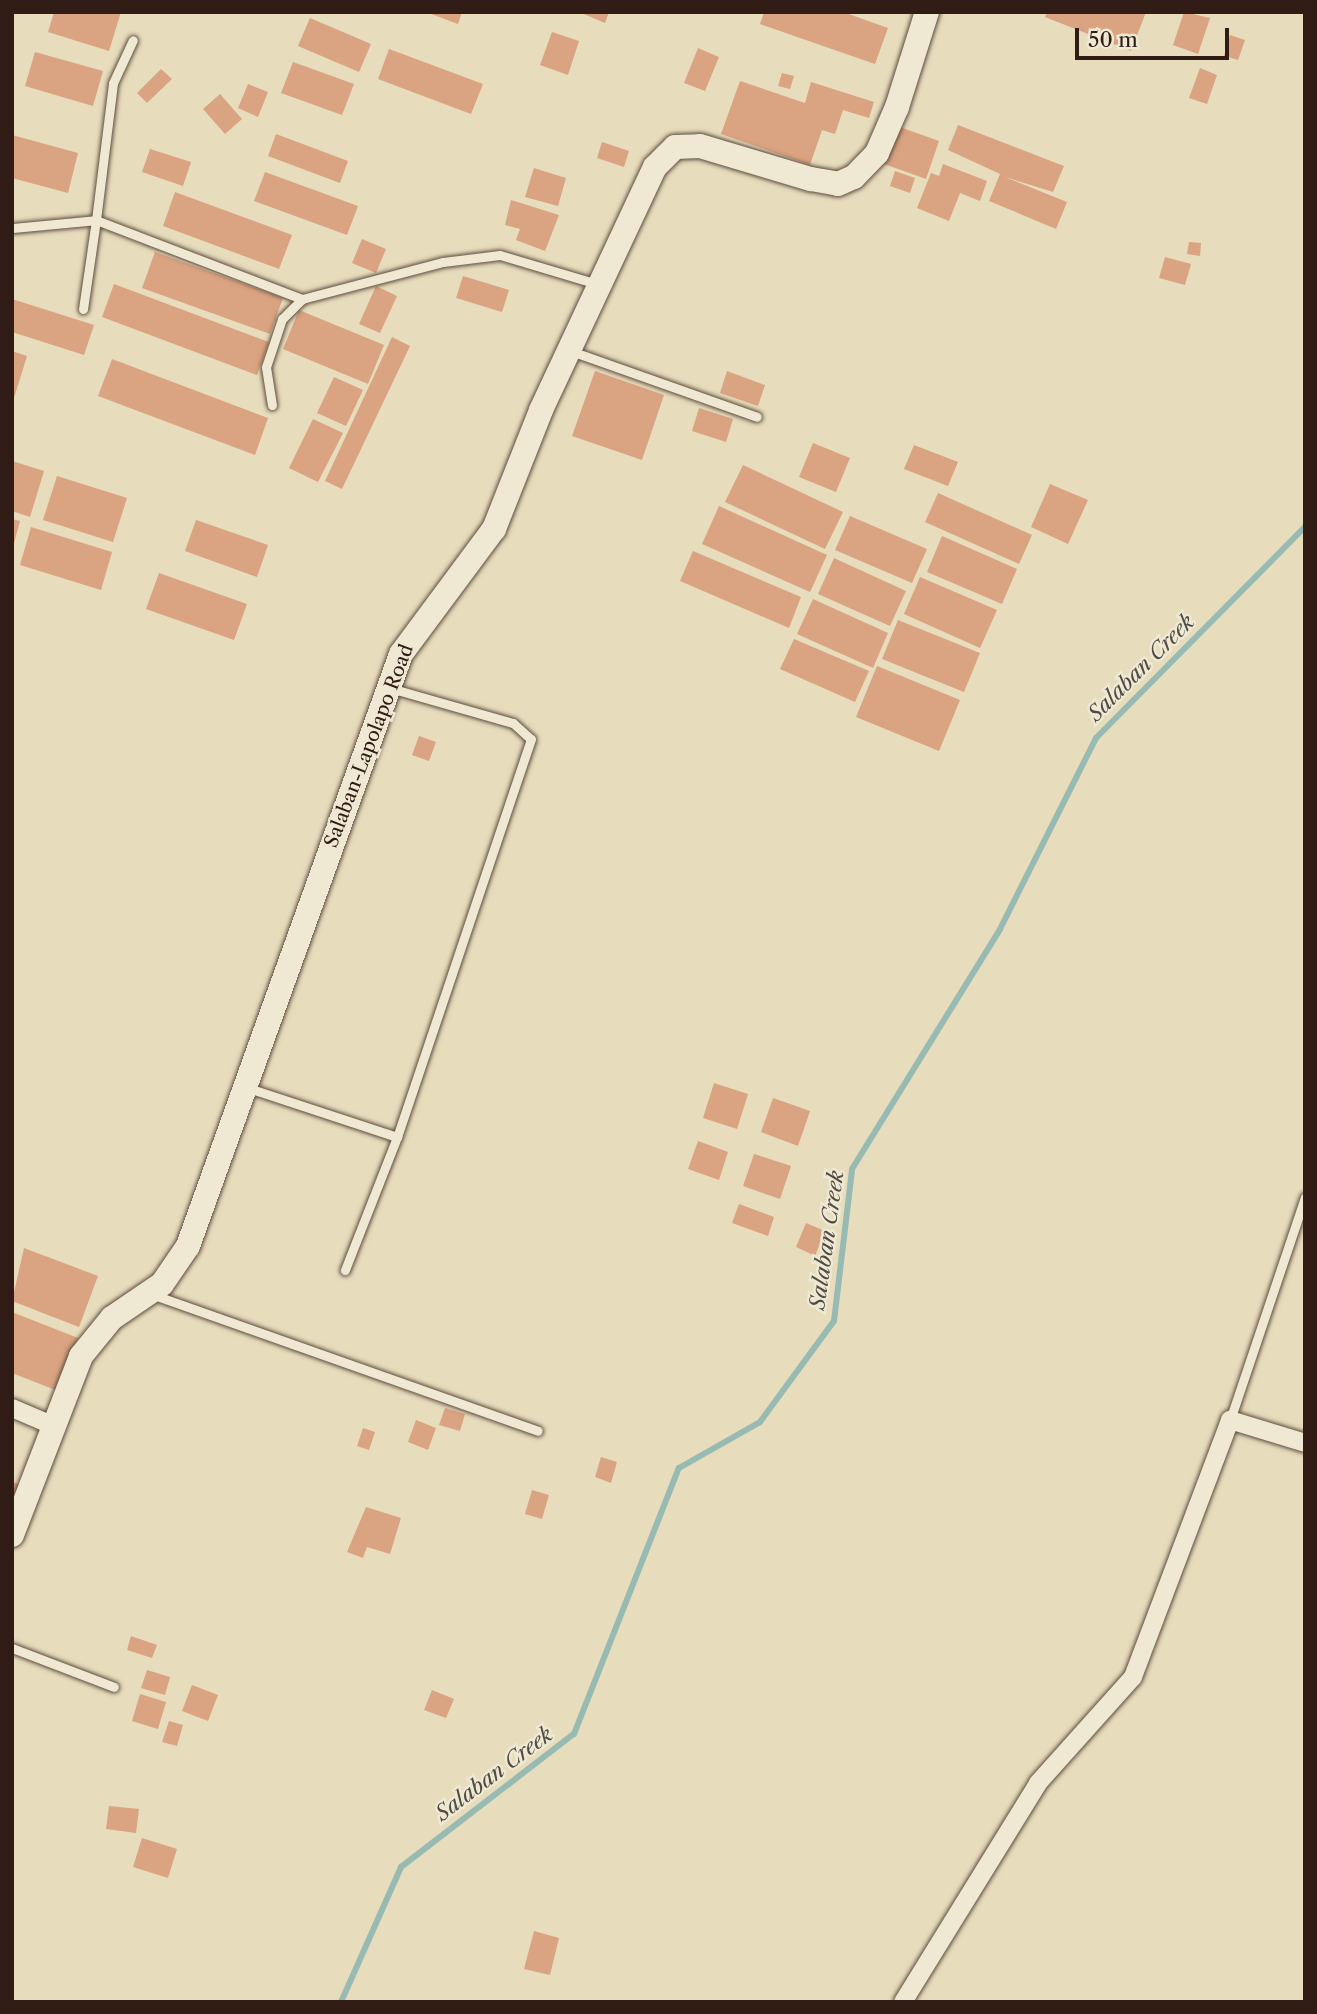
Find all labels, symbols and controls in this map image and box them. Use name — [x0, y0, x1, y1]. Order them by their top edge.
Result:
scale bar — [1079, 14, 1233, 58]
text: 50 m — [1088, 27, 1138, 52]
water label: Salaban Creek — [1083, 610, 1199, 726]
street label: Salaban-Lapolapo Road — [320, 641, 418, 851]
water label: Salaban Creek — [805, 1169, 849, 1311]
water label: Salaban Creek — [431, 1722, 557, 1826]

